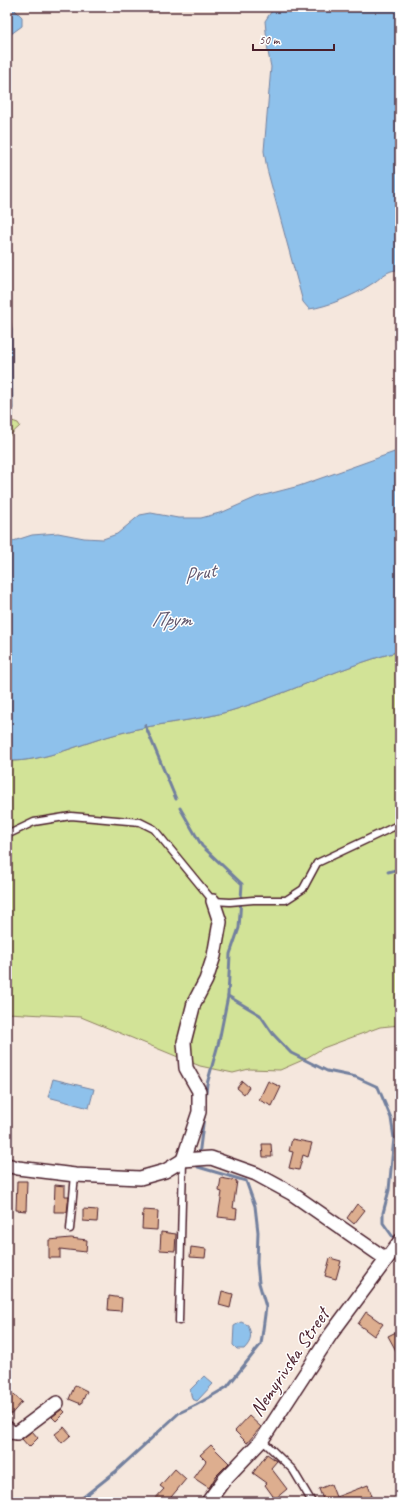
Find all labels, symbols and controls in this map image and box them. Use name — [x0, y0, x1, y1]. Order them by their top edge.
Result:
scale bar — [253, 26, 334, 52]
text: 50 m — [259, 32, 281, 48]
water label: Prut — [180, 556, 221, 589]
water label: Прут — [151, 606, 193, 632]
street label: Nemyrivska Street — [244, 1301, 337, 1421]

